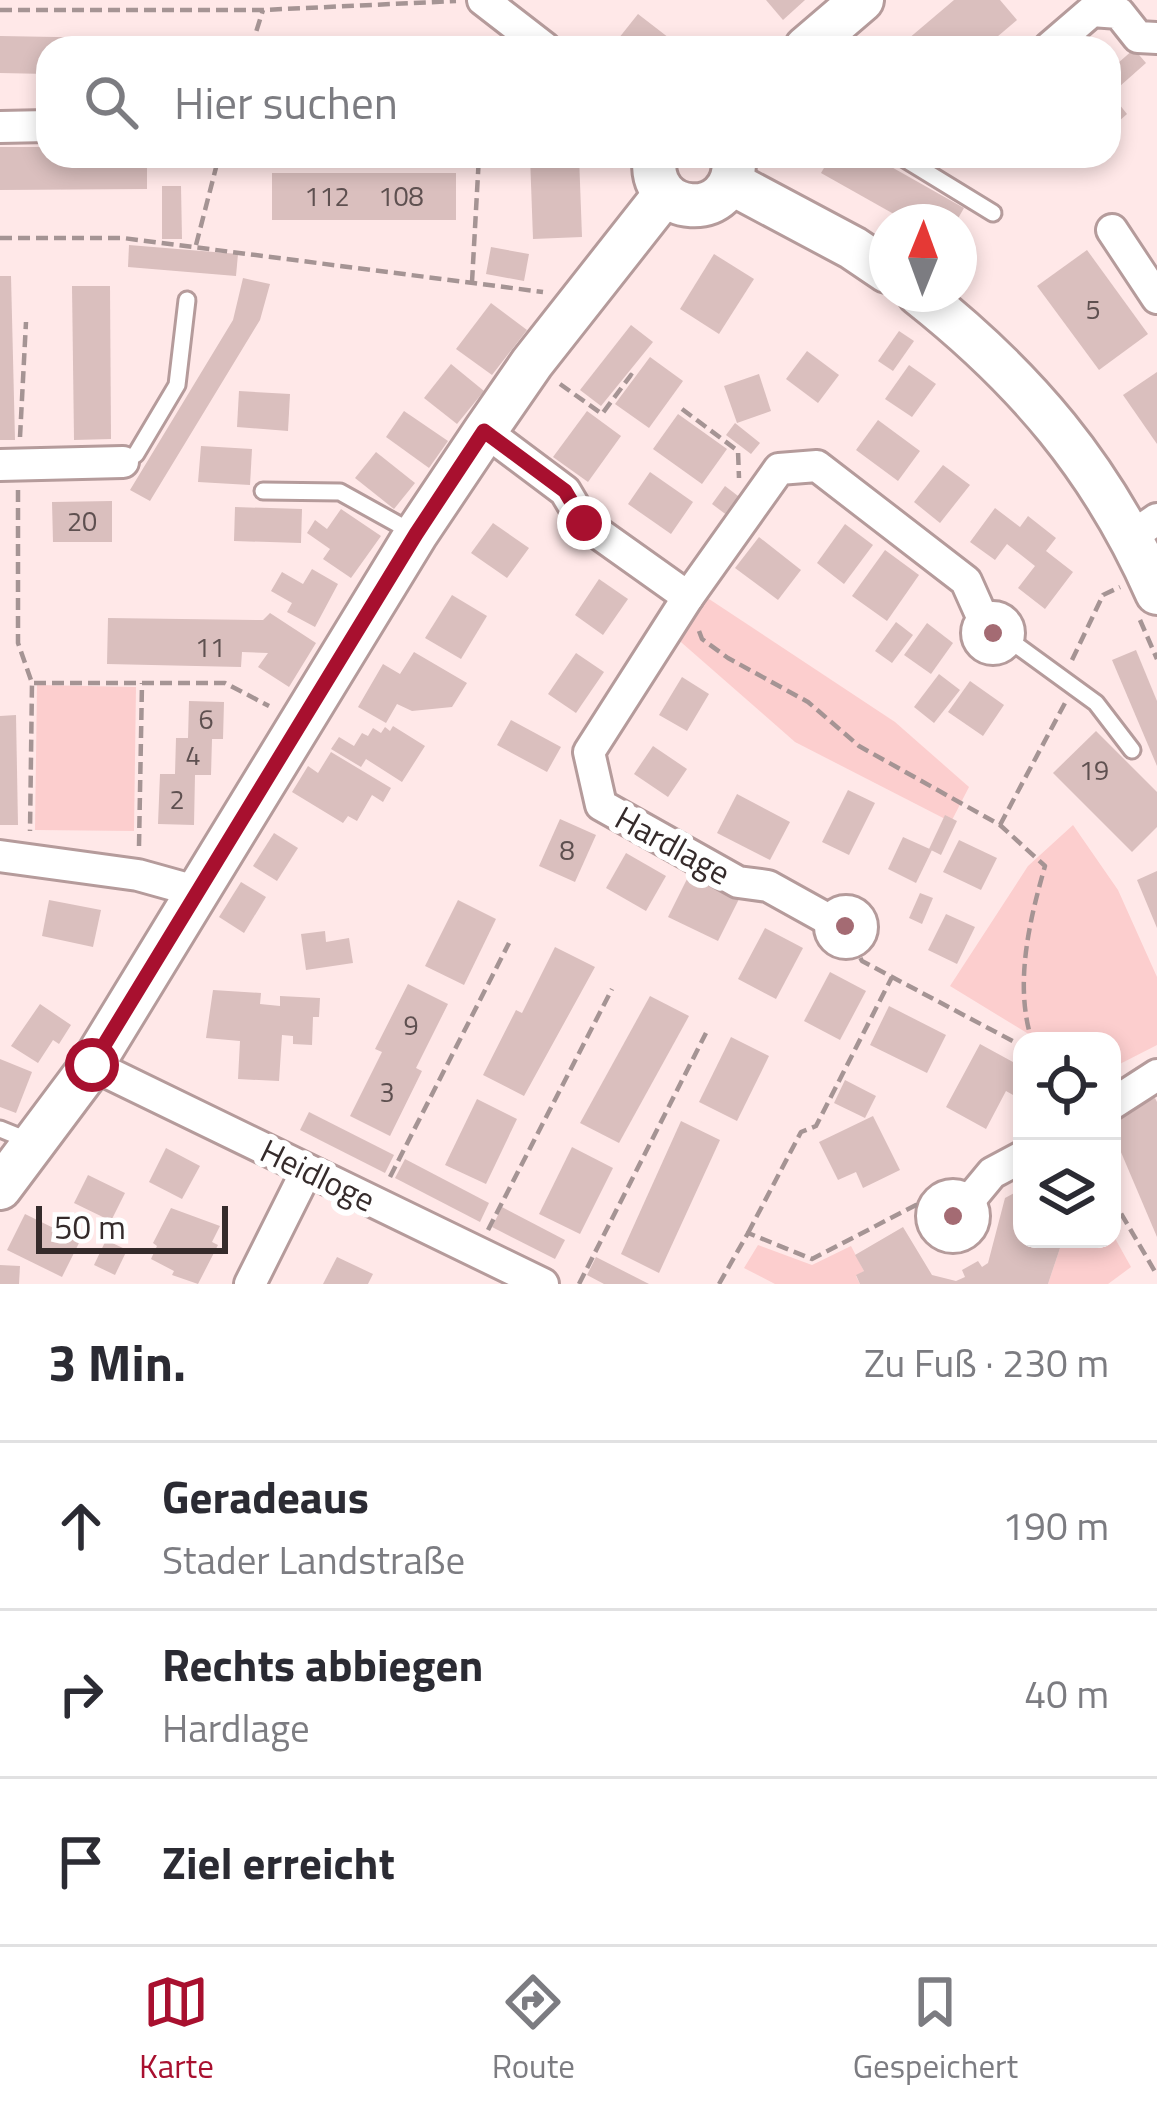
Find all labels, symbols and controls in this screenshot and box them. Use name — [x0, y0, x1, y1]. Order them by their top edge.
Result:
search box — [36, 36, 1121, 168]
text: Hier suchen — [174, 68, 398, 136]
icon: search — [78, 69, 144, 135]
house number: 112 — [304, 175, 350, 216]
house number: 108 — [378, 175, 424, 216]
north arrow — [869, 204, 977, 312]
house number: 5 — [1085, 288, 1101, 329]
route end — [557, 496, 611, 550]
house number: 20 — [67, 500, 97, 541]
house number: 11 — [195, 626, 225, 667]
house number: 6 — [198, 698, 214, 739]
house number: 4 — [185, 734, 201, 775]
house number: 19 — [1079, 749, 1109, 790]
house number: 2 — [169, 778, 185, 819]
street label: Hardlage — [606, 793, 740, 897]
house number: 8 — [559, 829, 575, 870]
house number: 9 — [403, 1004, 419, 1045]
map controls — [1013, 1032, 1121, 1248]
button: locate — [1013, 1032, 1121, 1140]
route start — [65, 1038, 119, 1092]
house number: 3 — [379, 1071, 395, 1112]
street label: Heidloge — [252, 1126, 384, 1224]
button: layers — [1013, 1140, 1121, 1248]
scale bar — [36, 1200, 228, 1253]
text: 50 m — [54, 1202, 126, 1252]
text: 3 Min. — [48, 1323, 186, 1401]
text: Zu Fuß · 230 m — [864, 1333, 1109, 1392]
text: Geradeaus — [162, 1462, 369, 1530]
icon: ahead — [48, 1493, 114, 1559]
text: 190 m — [1002, 1496, 1109, 1555]
text: Stader Landstraße — [162, 1530, 465, 1589]
text: Rechts abbiegen — [162, 1630, 483, 1698]
icon: right — [48, 1661, 114, 1727]
text: 40 m — [1024, 1664, 1109, 1723]
text: Hardlage — [162, 1698, 310, 1757]
text: Ziel erreicht — [162, 1828, 395, 1896]
icon: arrive — [48, 1829, 114, 1895]
tab: Karte — [139, 1969, 214, 2091]
tab: Route — [492, 1969, 575, 2091]
tab: Gespeichert — [853, 1969, 1018, 2091]

